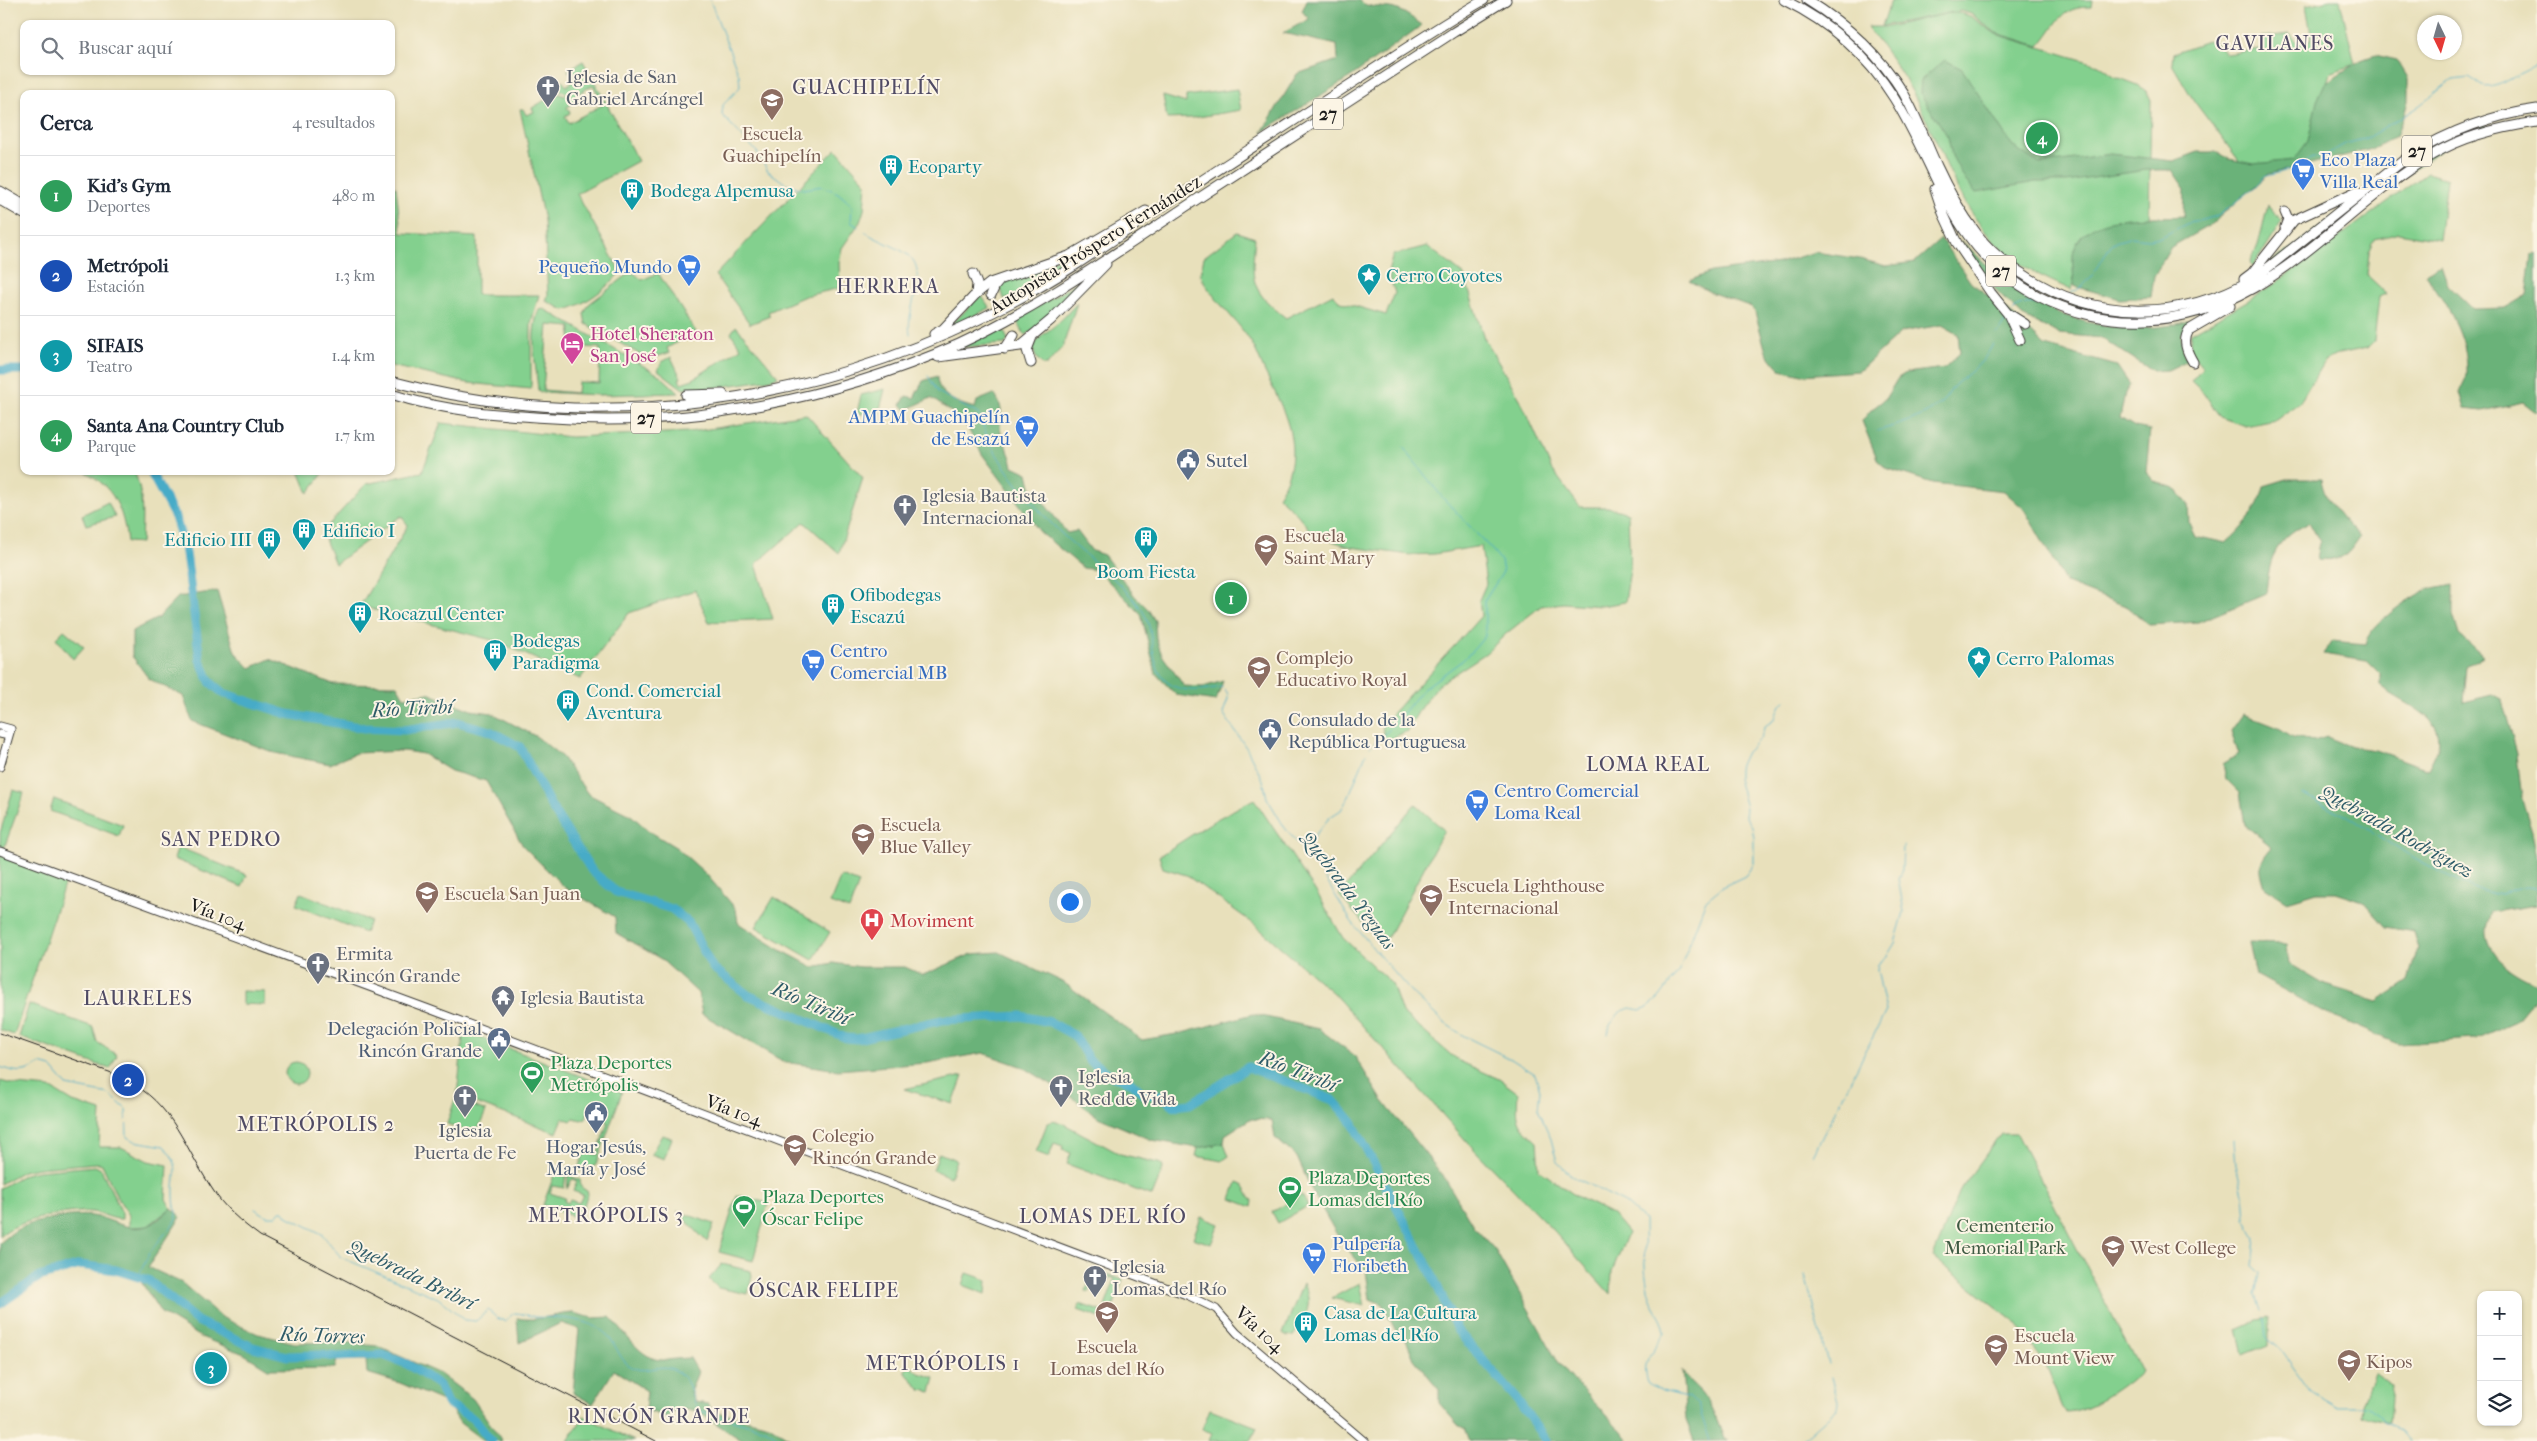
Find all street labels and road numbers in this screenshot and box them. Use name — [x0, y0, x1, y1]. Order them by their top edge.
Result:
road number: 27 — [1313, 98, 1343, 130]
road number: 27 — [2402, 136, 2432, 166]
street label: Autopista Próspero Fernández — [985, 170, 1206, 320]
road number: 27 — [1986, 256, 2016, 286]
road number: 27 — [631, 402, 661, 433]
street label: Vía 104 — [185, 894, 250, 936]
street label: Vía 104 — [701, 1090, 766, 1132]
street label: Vía 104 — [1230, 1301, 1289, 1358]

